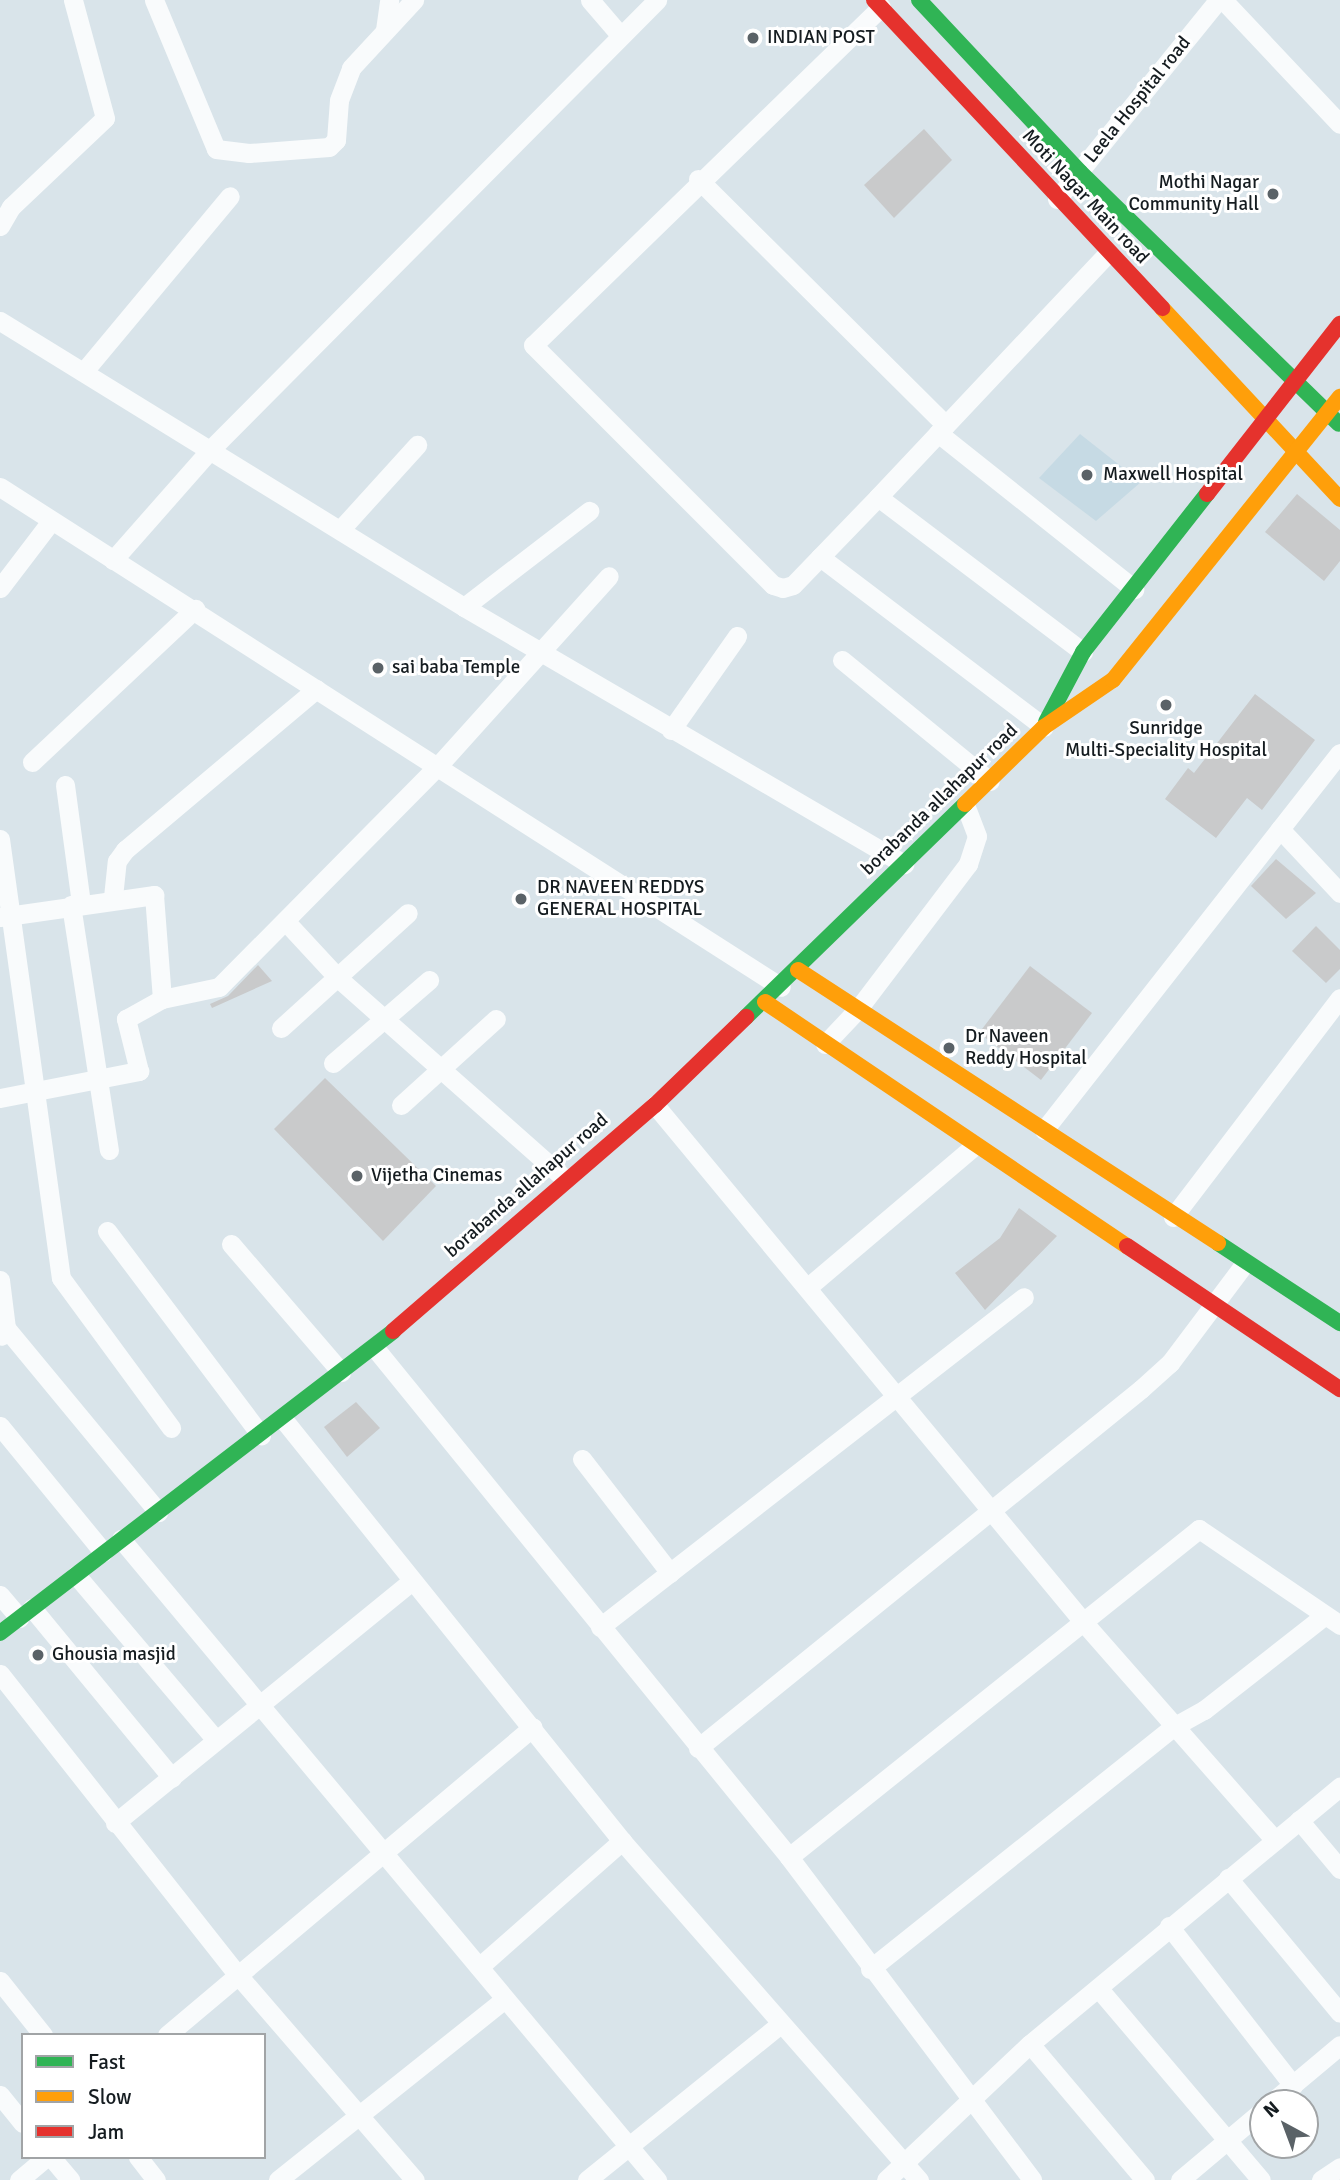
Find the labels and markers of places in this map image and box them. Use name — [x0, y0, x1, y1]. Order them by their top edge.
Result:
place label: INDIAN POST — [767, 27, 875, 49]
marker: INDIAN POST — [745, 30, 761, 46]
place label: Mothi Nagar Community Hall — [1128, 172, 1259, 216]
marker: Mothi Nagar Community Hall — [1265, 186, 1281, 202]
place label: Maxwell Hospital — [1103, 464, 1243, 486]
marker: Maxwell Hospital — [1077, 465, 1097, 485]
place label: sai baba Temple — [392, 657, 520, 679]
marker: sai baba Temple — [370, 660, 386, 676]
marker: Sunridge Multi-Speciality Hospital — [1156, 695, 1176, 715]
place label: Sunridge Multi-Speciality Hospital — [1065, 718, 1267, 762]
place label: DR NAVEEN REDDYS GENERAL HOSPITAL — [537, 877, 704, 921]
marker: DR NAVEEN REDDYS GENERAL HOSPITAL — [511, 889, 531, 909]
place label: Dr Naveen Reddy Hospital — [965, 1026, 1087, 1070]
marker: Dr Naveen Reddy Hospital — [939, 1038, 959, 1058]
place label: Vijetha Cinemas — [371, 1165, 502, 1187]
marker: Vijetha Cinemas — [349, 1168, 365, 1184]
place label: Ghousia masjid — [52, 1644, 176, 1666]
marker: Ghousia masjid — [30, 1647, 46, 1663]

